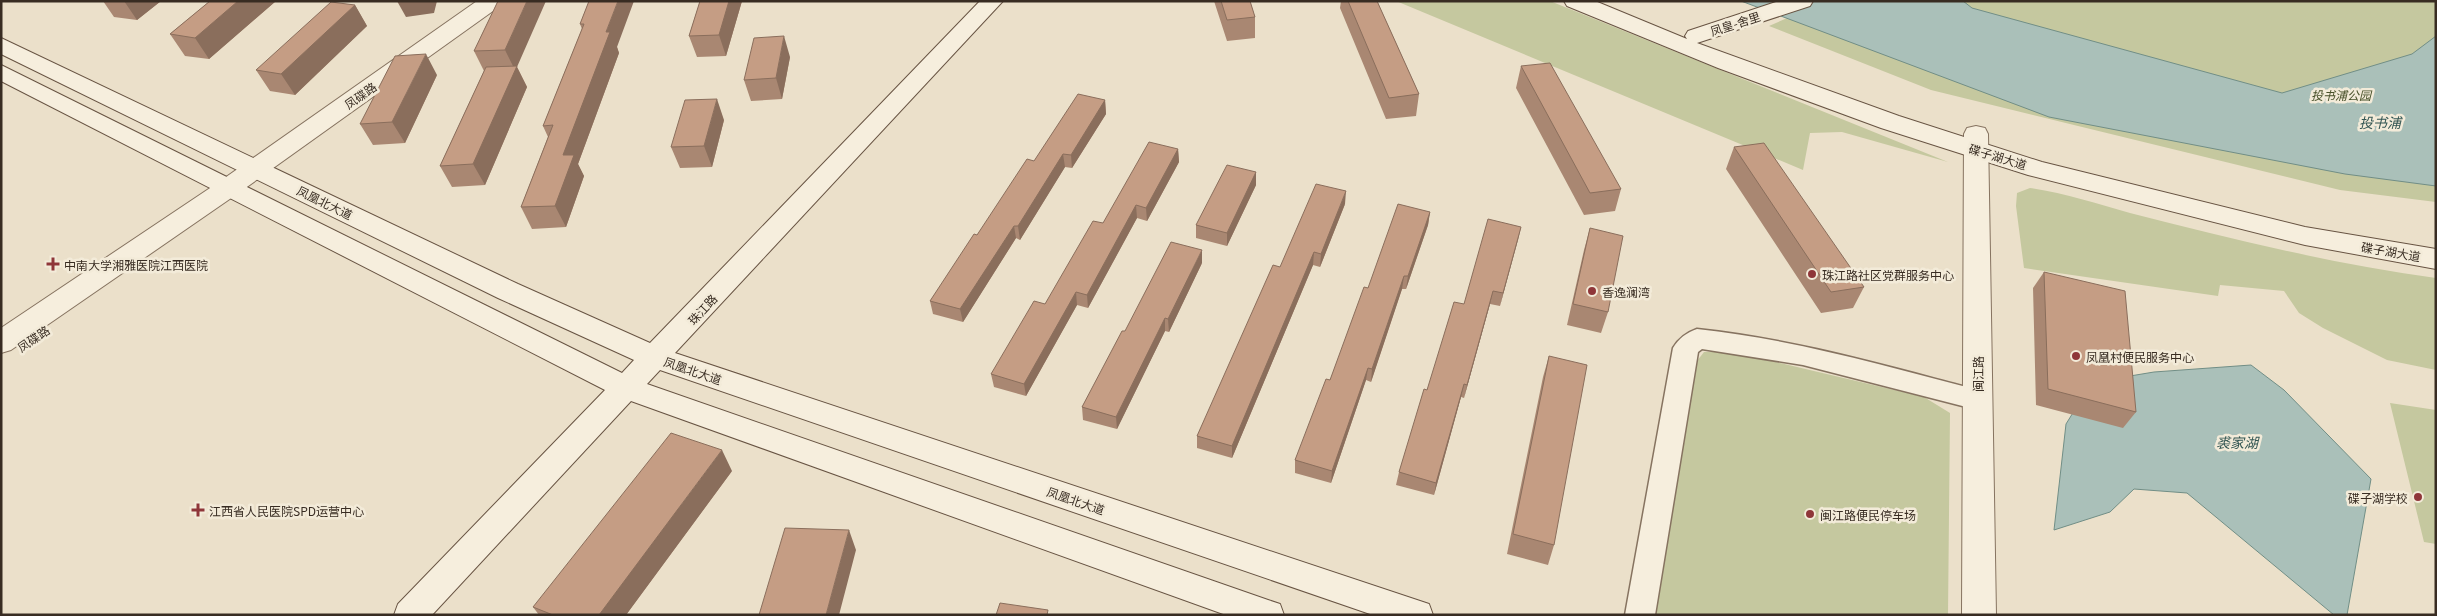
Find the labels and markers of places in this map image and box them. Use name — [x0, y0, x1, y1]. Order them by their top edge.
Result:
place label: 中南大学湘雅医院江西医院 — [64, 256, 208, 273]
marker: 中南大学湘雅医院江西医院 — [46, 257, 60, 271]
place label: 珠江路社区党群服务中心 — [1822, 266, 1954, 283]
marker: 珠江路社区党群服务中心 — [1806, 268, 1818, 280]
place label: 香逸澜湾 — [1602, 283, 1650, 300]
marker: 香逸澜湾 — [1586, 285, 1598, 297]
place label: 凤凰村便民服务中心 — [2086, 348, 2194, 365]
marker: 凤凰村便民服务中心 — [2070, 350, 2082, 362]
place label: 碟子湖学校 — [2348, 489, 2408, 506]
marker: 碟子湖学校 — [2412, 491, 2424, 503]
place label: 江西省人民医院SPD运营中心 — [209, 502, 364, 519]
marker: 江西省人民医院SPD运营中心 — [191, 503, 205, 517]
place label: 闽江路便民停车场 — [1820, 506, 1916, 523]
marker: 闽江路便民停车场 — [1804, 508, 1816, 520]

